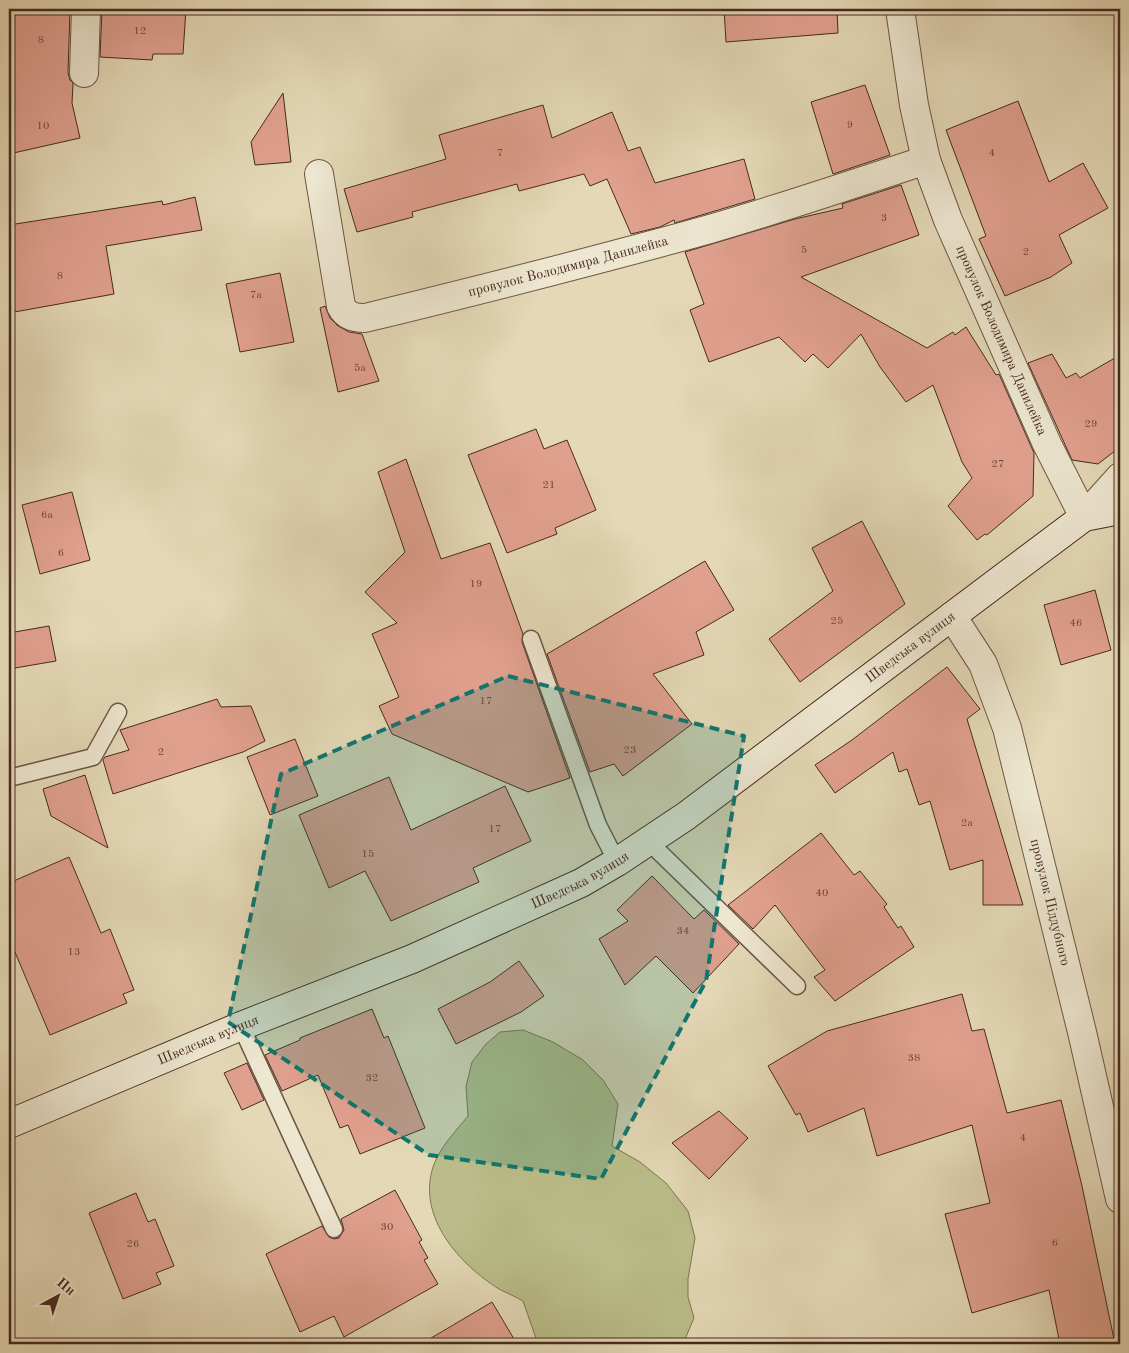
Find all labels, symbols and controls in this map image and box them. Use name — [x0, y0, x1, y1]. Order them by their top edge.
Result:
house number: 12 — [134, 26, 146, 37]
house number: 8 — [38, 35, 44, 46]
house number: 9 — [847, 120, 853, 131]
house number: 10 — [37, 121, 49, 132]
house number: 7 — [497, 148, 503, 159]
house number: 4 — [989, 148, 995, 159]
house number: 3 — [881, 213, 887, 224]
street label: провулок Володимира Данилейка — [467, 234, 670, 299]
street label: провулок Володимира Данилейка — [953, 243, 1049, 438]
house number: 5 — [801, 245, 807, 256]
house number: 2 — [1023, 247, 1029, 258]
house number: 8 — [57, 271, 63, 282]
house number: 7а — [250, 290, 262, 301]
house number: 5а — [354, 363, 366, 374]
house number: 29 — [1085, 419, 1097, 430]
house number: 27 — [992, 459, 1004, 470]
house number: 21 — [543, 480, 555, 491]
house number: 6а — [41, 510, 53, 521]
house number: 6 — [58, 548, 64, 559]
house number: 19 — [470, 579, 482, 590]
street label: Шведська вулиця — [863, 609, 958, 686]
house number: 25 — [831, 616, 843, 627]
house number: 46 — [1070, 618, 1082, 629]
house number: 17 — [480, 696, 492, 707]
house number: 23 — [624, 745, 636, 756]
house number: 2 — [158, 747, 164, 758]
house number: 2а — [961, 818, 973, 829]
house number: 17 — [489, 824, 501, 835]
street label: провулок Піддубного — [1028, 837, 1072, 967]
house number: 15 — [362, 849, 374, 860]
street label: Шведська вулиця — [529, 849, 631, 912]
house number: 40 — [816, 888, 828, 899]
house number: 34 — [677, 926, 689, 937]
house number: 13 — [68, 947, 80, 958]
street label: Шведська вулиця — [155, 1013, 261, 1067]
house number: 38 — [908, 1053, 920, 1064]
house number: 32 — [366, 1073, 378, 1084]
house number: 4 — [1020, 1133, 1026, 1144]
house number: 30 — [381, 1222, 393, 1233]
house number: 6 — [1052, 1238, 1058, 1249]
house number: 26 — [127, 1239, 139, 1250]
north arrow — [32, 1270, 82, 1320]
text: Пн — [54, 1275, 78, 1298]

